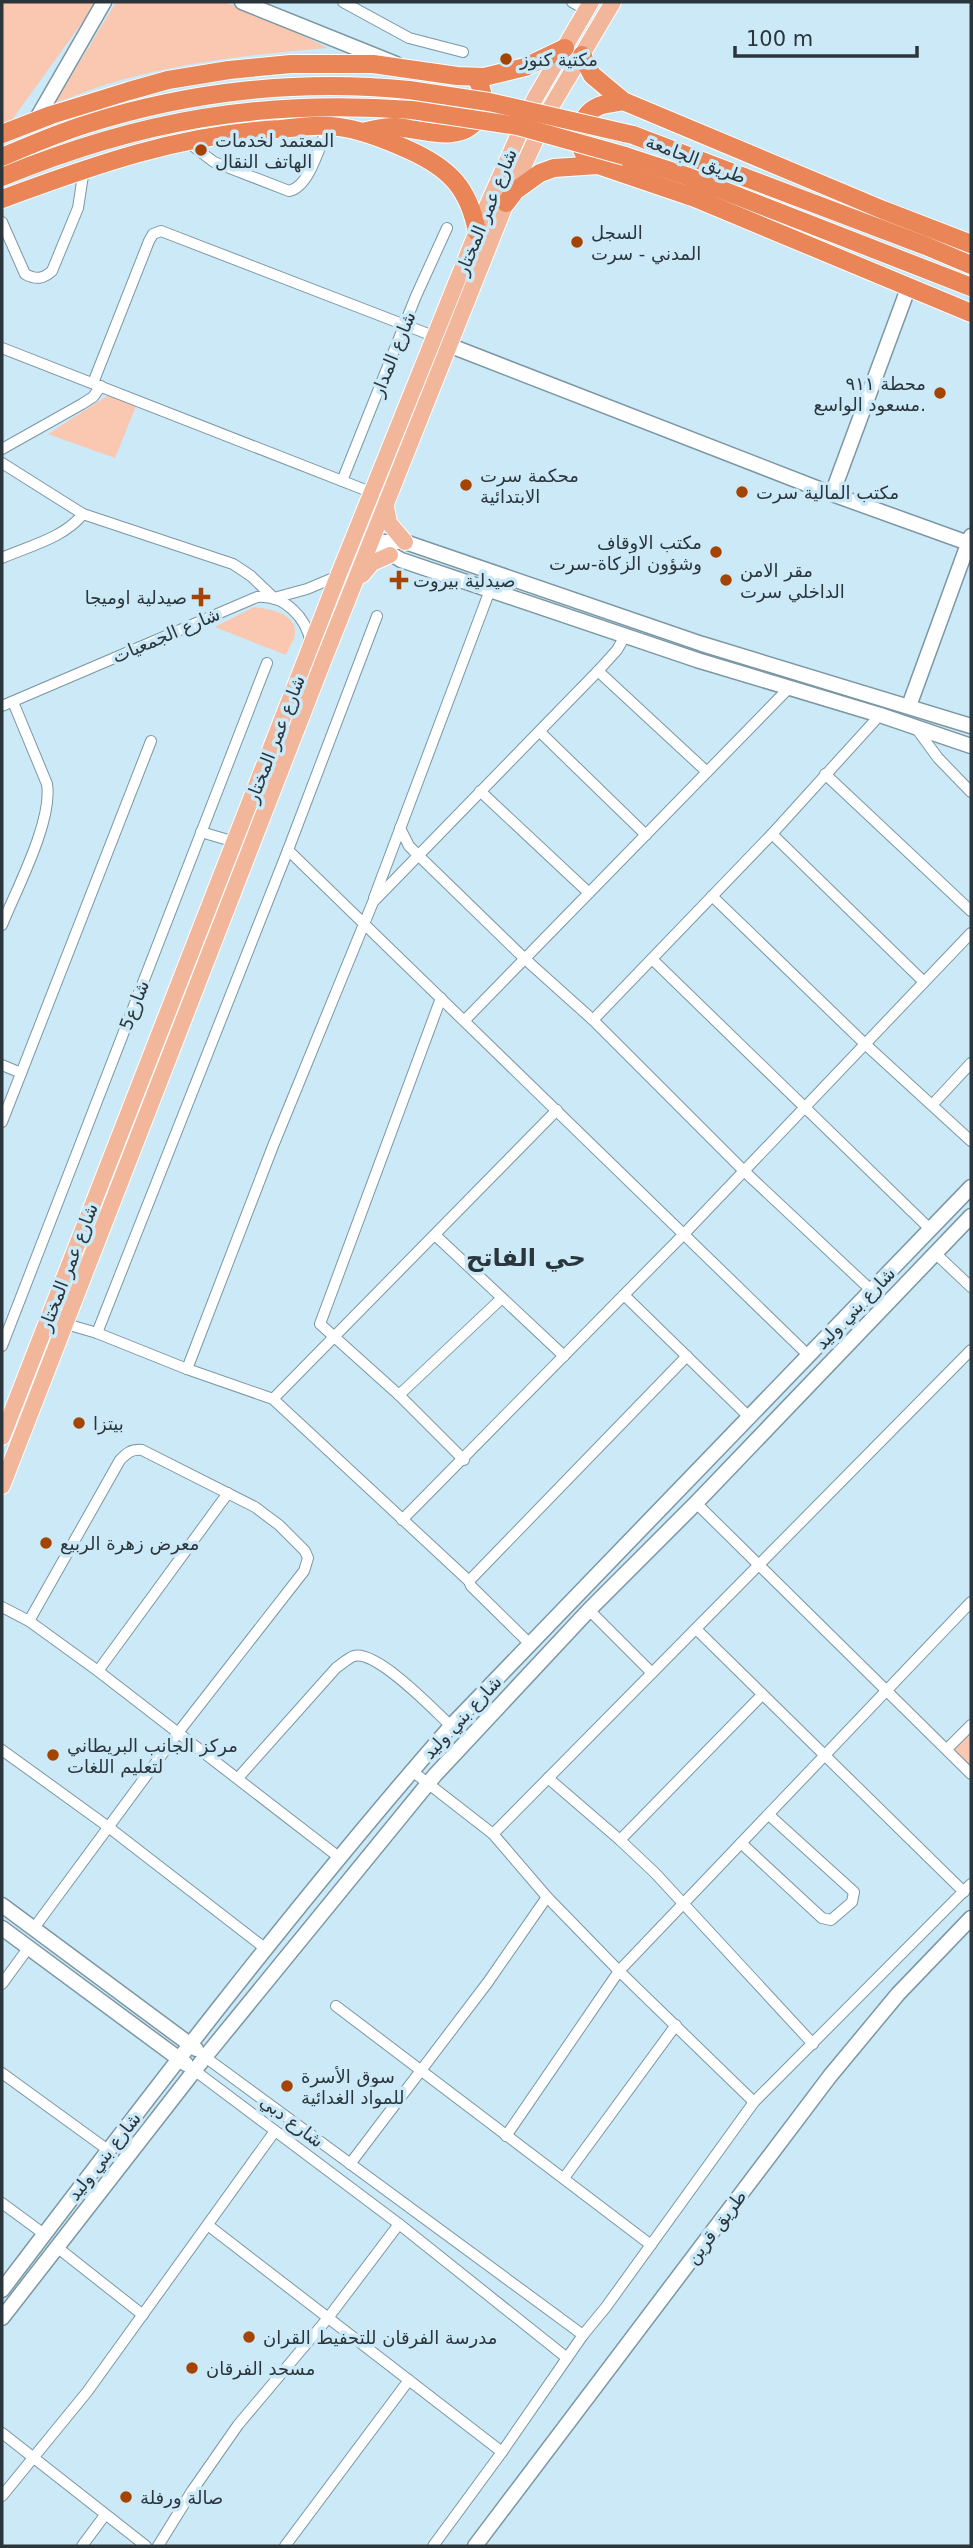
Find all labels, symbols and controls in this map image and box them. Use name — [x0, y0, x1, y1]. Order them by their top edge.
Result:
scale bar — [735, 14, 917, 58]
text: 100 m — [746, 27, 813, 51]
place label: مكتية كنوز — [519, 49, 598, 71]
marker: مكتية كنوز — [498, 51, 514, 67]
place label: المعتمد لخدمات الهاتف النقال — [215, 130, 334, 173]
street label: طريق الجامعة — [643, 130, 749, 189]
marker: المعتمد لخدمات الهاتف النقال — [193, 142, 209, 158]
street label: شارع عمر المختار — [451, 146, 522, 280]
place label: السجل المدني - سرت — [591, 222, 701, 265]
marker: السجل المدني - سرت — [569, 234, 585, 250]
street label: شارع المدار — [366, 308, 420, 401]
place label: محطة ٩١١ مسعود الواسع. — [813, 373, 926, 416]
marker: محطة ٩١١ مسعود الواسع. — [932, 385, 948, 401]
place label: محكمة سرت الابتدائية — [480, 465, 579, 507]
marker: محكمة سرت الابتدائية — [458, 477, 474, 493]
place label: مكتب المالية سرت — [756, 482, 899, 504]
marker: مكتب المالية سرت — [734, 484, 750, 500]
place label: مكتب الاوقاف وشؤون الزكاة-سرت — [549, 532, 702, 575]
marker: مكتب الاوقاف وشؤون الزكاة-سرت — [708, 544, 724, 560]
place label: مقر الامن الداخلي سرت — [740, 560, 845, 603]
place label: صيدلية بيروت — [413, 570, 515, 592]
marker: صيدلية بيروت — [391, 572, 407, 588]
marker: مقر الامن الداخلي سرت — [718, 572, 734, 588]
place label: صيدلية اوميجا — [85, 587, 187, 609]
marker: صيدلية اوميجا — [193, 589, 209, 605]
street label: شارع الجمعيات — [109, 603, 223, 668]
street label: شارع عمر المختار — [241, 672, 310, 807]
street label: شارع5 — [115, 977, 154, 1033]
street label: شارع عمر المختار — [34, 1200, 103, 1335]
district label: حي الفاتح — [466, 1244, 586, 1272]
street label: شارع بني وليد — [811, 1263, 900, 1354]
place label: بيتزا — [93, 1413, 124, 1435]
marker: بيتزا — [71, 1415, 87, 1431]
place label: معرض زهرة الربيع — [60, 1533, 199, 1555]
marker: معرض زهرة الربيع — [38, 1535, 54, 1551]
street label: شارع بني وليد — [418, 1671, 507, 1764]
place label: مركز الجانب البريطاني لتعليم اللغات — [67, 1735, 238, 1778]
marker: مركز الجانب البريطاني لتعليم اللغات — [45, 1747, 61, 1763]
place label: سوق الأسرة للمواد الغدائية — [301, 2066, 405, 2109]
marker: سوق الأسرة للمواد الغدائية — [279, 2078, 295, 2094]
street label: شارع دبي — [256, 2090, 328, 2152]
street label: شارع بني وليد — [63, 2108, 146, 2205]
street label: طريق قرين — [681, 2186, 751, 2269]
place label: مدرسة الفرقان للتحفيط القران — [263, 2327, 497, 2349]
marker: مدرسة الفرقان للتحفيط القران — [241, 2329, 257, 2345]
place label: مسحد الفرقان — [206, 2358, 315, 2380]
marker: مسحد الفرقان — [184, 2360, 200, 2376]
place label: صالة ورفلة — [140, 2487, 223, 2509]
marker: صالة ورفلة — [118, 2489, 134, 2505]

